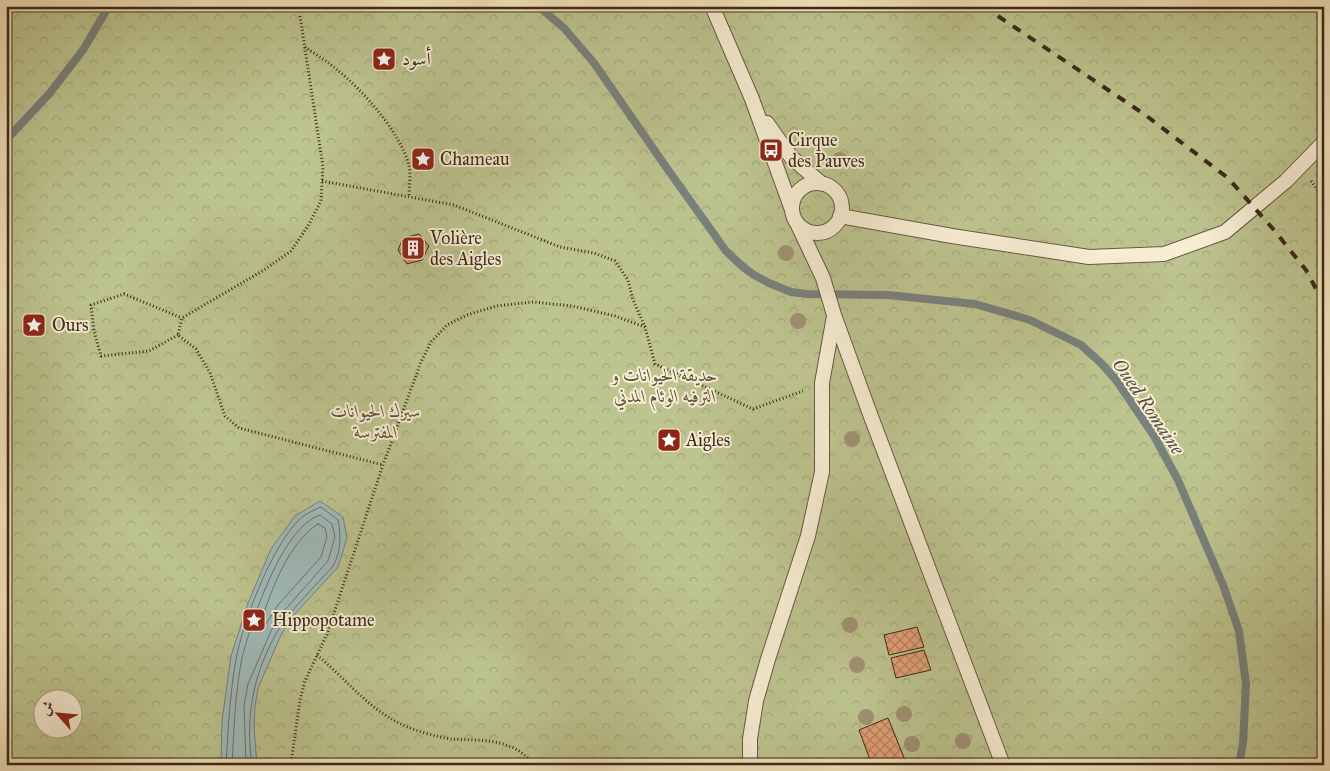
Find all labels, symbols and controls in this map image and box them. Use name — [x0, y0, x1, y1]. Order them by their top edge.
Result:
place icon: أسود — [371, 46, 397, 72]
place label: أسود — [402, 46, 432, 70]
place label: Cirque des Pauves — [788, 129, 865, 172]
bus stop icon: Cirque des Pauves — [758, 137, 784, 163]
place icon: Chameau — [410, 146, 436, 172]
place label: Chameau — [440, 148, 510, 170]
place label: Volière des Aigles — [429, 227, 501, 271]
building icon: Volière des Aigles — [400, 235, 426, 261]
place icon: Ours — [21, 312, 47, 338]
place label: Ours — [52, 314, 89, 336]
water label: Oued Romaine — [1108, 354, 1190, 460]
park label: حديقة الحيوانات و الترفيه الوئام المدني — [611, 364, 718, 412]
park label: سيرك الحيوانات المفترسة — [331, 400, 421, 443]
place icon: Aigles — [656, 427, 682, 453]
place label: Aigles — [685, 429, 730, 452]
place icon: Hippopotame — [241, 607, 267, 633]
place label: Hippopotame — [272, 609, 375, 631]
north arrow — [32, 688, 82, 738]
text: ش — [36, 698, 58, 718]

